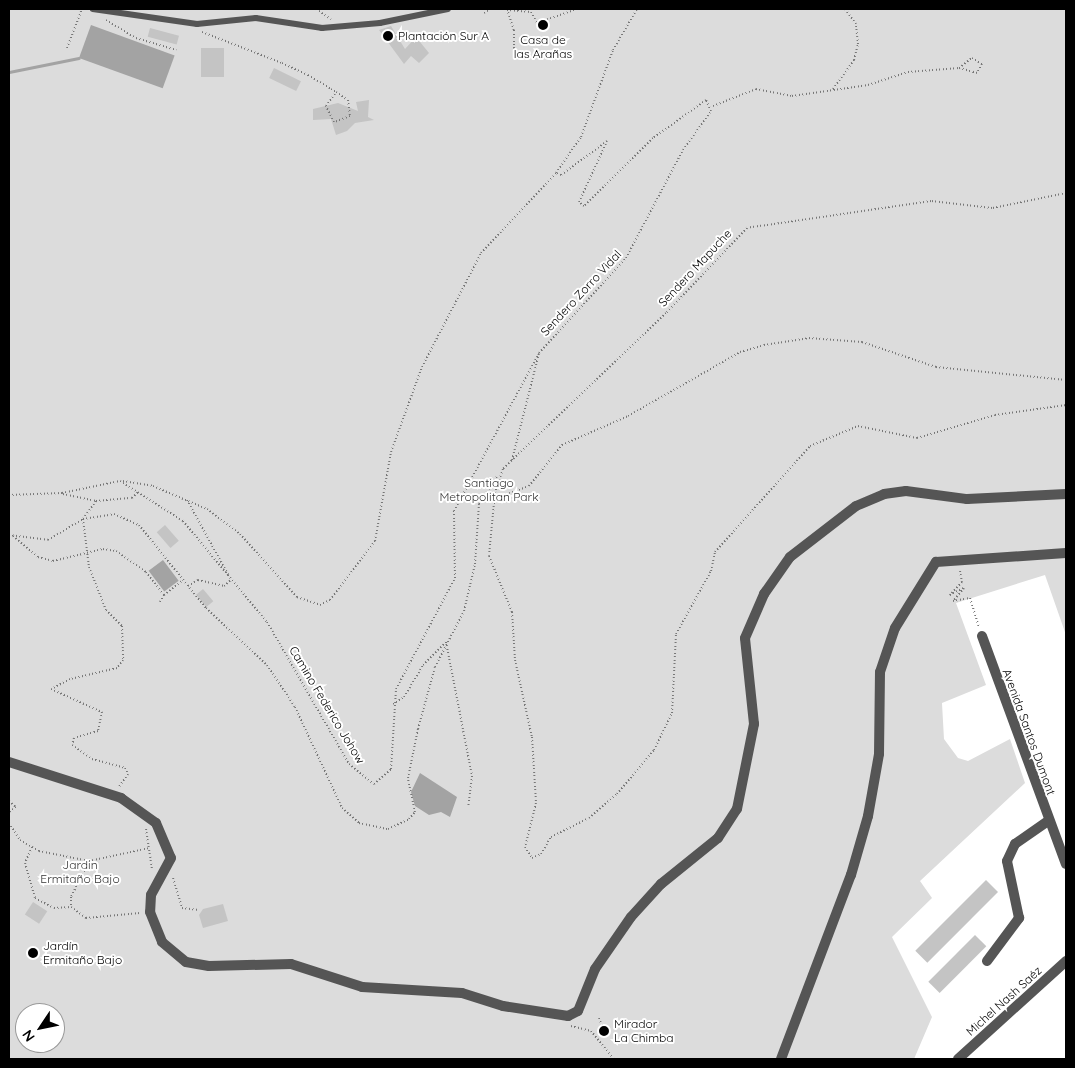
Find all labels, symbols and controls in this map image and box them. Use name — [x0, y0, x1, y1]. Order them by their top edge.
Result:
marker: Casa de las Arañas — [537, 19, 549, 31]
place label: Plantación Sur A — [398, 29, 489, 43]
marker: Plantación Sur A — [382, 30, 394, 42]
place label: Casa de las Arañas — [514, 33, 572, 61]
street label: Sendero Mapuche — [655, 226, 735, 310]
street label: Sendero Zorro Vidal — [538, 247, 624, 339]
park label: Santiago Metropolitan Park — [439, 476, 539, 504]
street label: Camino Federico Johow — [286, 644, 368, 766]
street label: Avenida Santos Dumont — [999, 667, 1059, 797]
park label: Jardin Ermitaño Bajo — [40, 858, 120, 886]
place label: Jardín Ermitaño Bajo — [43, 939, 122, 967]
marker: Jardín Ermitaño Bajo — [27, 947, 39, 959]
street label: Michel Nash Saéz — [963, 963, 1045, 1039]
north arrow — [15, 1003, 65, 1053]
place label: Mirador La Chimba — [614, 1017, 674, 1045]
marker: Mirador La Chimba — [598, 1025, 610, 1037]
text: N — [18, 1027, 39, 1045]

